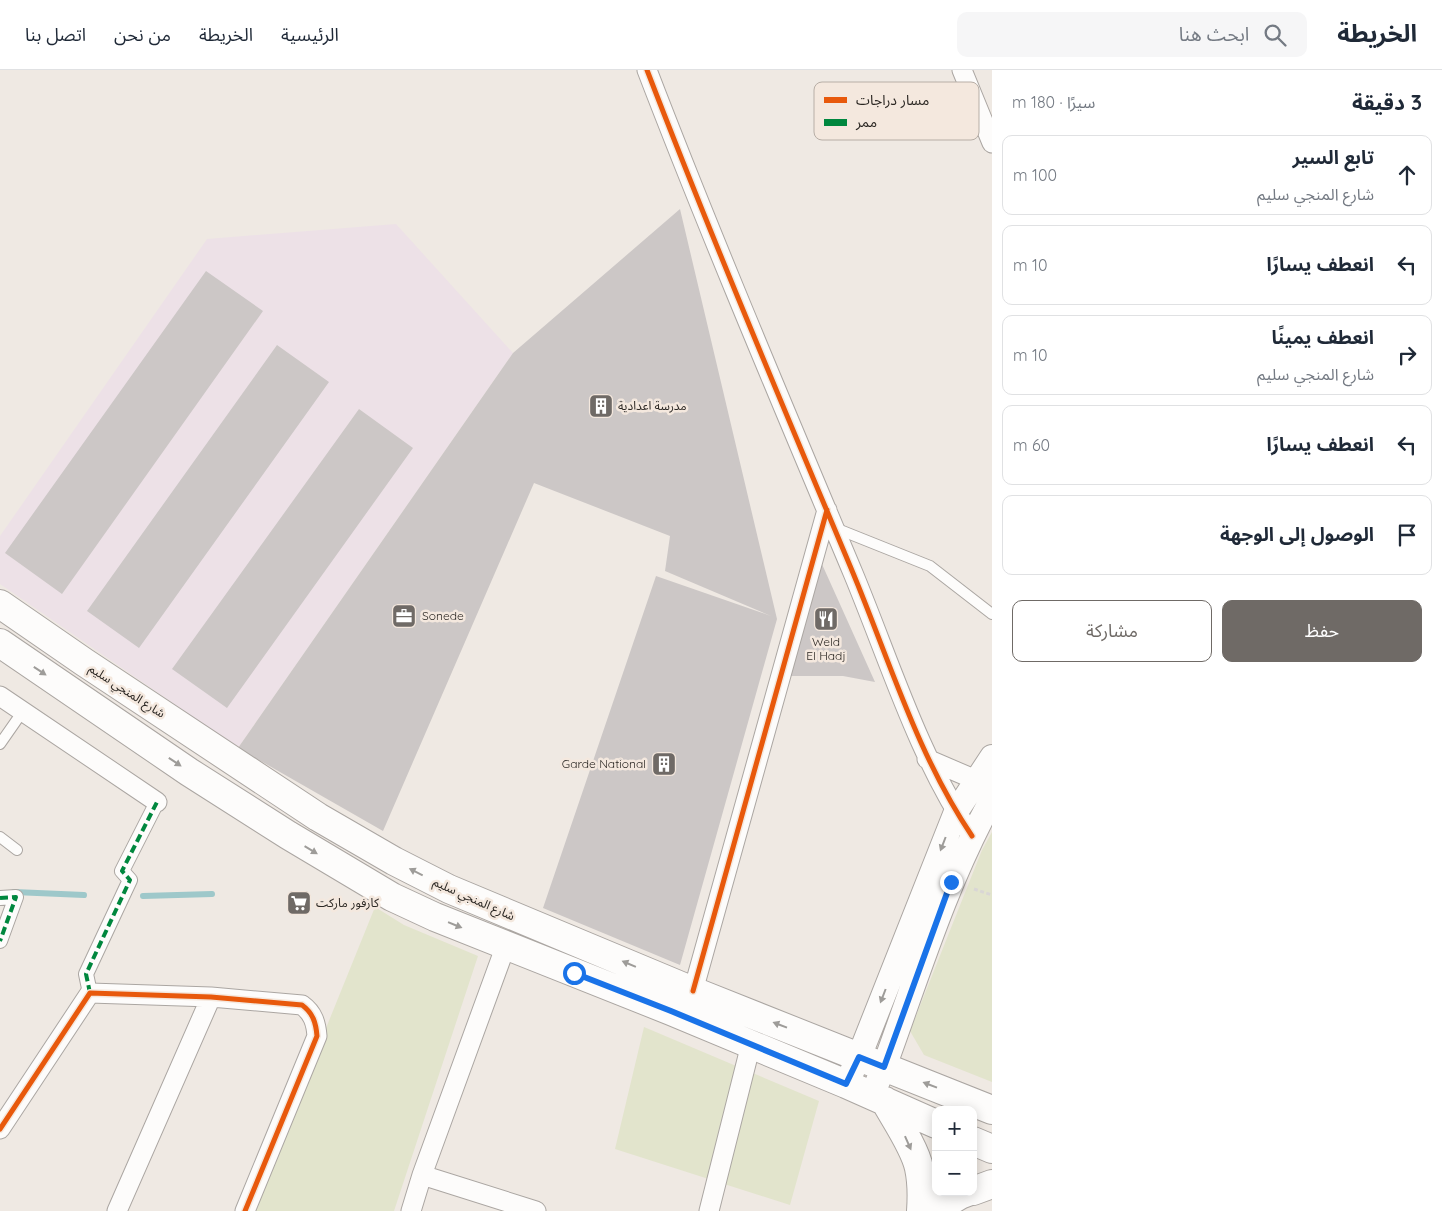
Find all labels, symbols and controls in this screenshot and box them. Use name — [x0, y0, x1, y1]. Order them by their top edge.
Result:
search box — [957, 12, 1307, 57]
text: الخريطة — [1337, 18, 1417, 48]
icon: search — [1261, 21, 1289, 49]
text: ابحث هنا — [1179, 22, 1249, 46]
text: اتصل بنا — [25, 23, 86, 46]
text: من نحن — [114, 23, 171, 46]
text: الخريطة — [199, 23, 253, 46]
text: الرئيسية — [281, 23, 339, 46]
legend — [814, 82, 979, 140]
text: 3 دقيقة — [1352, 89, 1422, 115]
text: مسار دراجات — [856, 91, 929, 109]
text: سيرًا · 180 m — [1012, 92, 1095, 112]
text: ممر — [855, 113, 877, 131]
text: تابع السير — [1292, 145, 1374, 169]
icon: ahead — [1393, 161, 1421, 189]
text: 100 m — [1013, 165, 1057, 185]
text: شارع المنجي سليم — [1257, 184, 1374, 204]
icon: left — [1393, 251, 1421, 279]
text: انعطف يسارًا — [1267, 252, 1374, 276]
text: 10 m — [1013, 255, 1047, 275]
text: انعطف يمينًا — [1272, 325, 1374, 349]
icon: right — [1393, 341, 1421, 369]
text: 10 m — [1013, 345, 1047, 365]
text: شارع المنجي سليم — [1257, 364, 1374, 384]
building icon: مدرسة اعدادية — [588, 393, 614, 419]
place label: مدرسة اعدادية — [618, 398, 687, 413]
icon: left — [1393, 431, 1421, 459]
text: انعطف يسارًا — [1267, 432, 1374, 456]
text: 60 m — [1013, 435, 1050, 455]
icon: arrive — [1393, 521, 1421, 549]
text: الوصول إلى الوجهة — [1220, 522, 1374, 546]
button: مشاركة — [1012, 600, 1212, 662]
button: حفظ — [1222, 600, 1422, 662]
office icon: Sonede — [391, 603, 417, 629]
restaurant icon: Weld El Hadj — [813, 606, 839, 632]
place label: Sonede — [422, 608, 464, 623]
place label: Weld El Hadj — [806, 634, 846, 663]
street label: شارع المنجي سليم — [85, 660, 168, 723]
one-way arrow — [33, 666, 47, 676]
building icon: Garde National — [651, 751, 677, 777]
place label: Garde National — [562, 756, 646, 771]
one-way arrow — [168, 757, 181, 767]
one-way arrow — [938, 837, 946, 852]
one-way arrow — [305, 845, 318, 854]
one-way arrow — [408, 868, 423, 876]
route end — [940, 871, 963, 894]
street label: شارع المنجي سليم — [430, 874, 517, 926]
supermarket icon: كارفور ماركت — [286, 890, 312, 916]
place label: كارفور ماركت — [316, 895, 380, 910]
one-way arrow — [448, 921, 463, 929]
one-way arrow — [621, 960, 636, 968]
route start — [563, 962, 586, 985]
one-way arrow — [879, 989, 887, 1004]
one-way arrow — [772, 1020, 787, 1028]
one-way arrow — [923, 1081, 938, 1088]
map controls — [932, 1106, 977, 1196]
button: + — [932, 1106, 977, 1151]
one-way arrow — [905, 1136, 913, 1150]
button: − — [932, 1151, 977, 1196]

